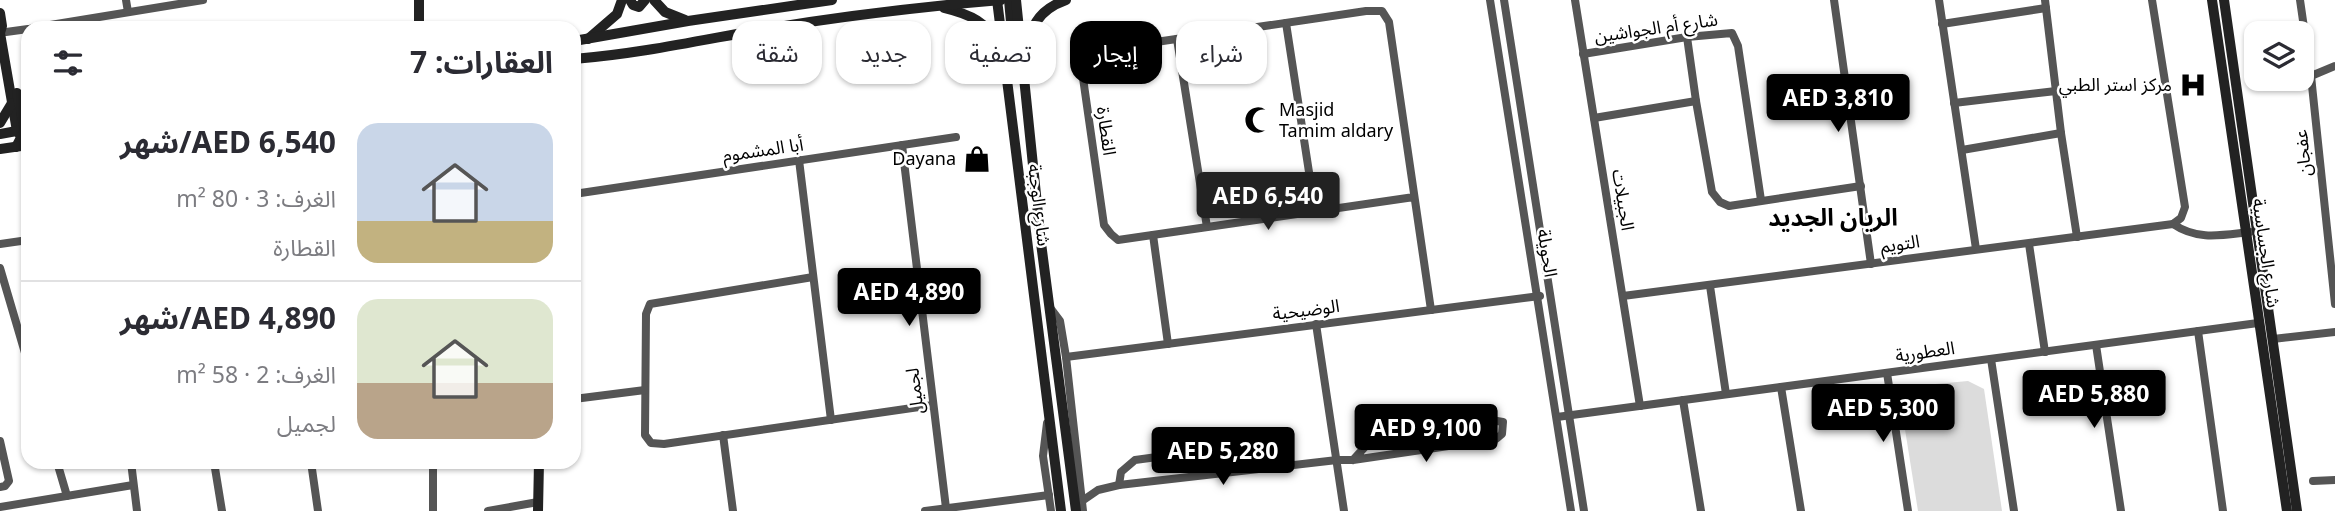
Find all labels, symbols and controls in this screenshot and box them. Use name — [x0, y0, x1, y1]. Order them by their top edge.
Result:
street label: شارع أم الجواشين — [1593, 6, 1720, 51]
chip: شقة — [732, 21, 822, 84]
chip: جديد — [836, 21, 931, 84]
chip: تصفية — [945, 21, 1056, 84]
chip: إيجار — [1070, 21, 1162, 84]
chip: شراء — [1176, 21, 1267, 84]
map controls — [2244, 21, 2314, 91]
button: layers — [2244, 21, 2314, 91]
text: العقارات: 7 — [410, 41, 553, 82]
icon: filters — [49, 44, 87, 82]
hospital icon: مركز استر الطبي — [2178, 70, 2208, 100]
place label: مركز استر الطبي — [2059, 72, 2172, 98]
pin: AED 3,810 — [1758, 74, 1918, 134]
text: AED 3,810 — [1783, 81, 1893, 113]
place label: Masjid Tamim aldary — [1279, 97, 1394, 142]
street label: القطارة — [1092, 105, 1122, 157]
mosque icon: Masjid Tamim aldary — [1243, 105, 1273, 135]
text: AED 6,540/شهر — [120, 121, 336, 162]
street label: عفجان — [2288, 128, 2316, 178]
street label: أبا المشموم — [721, 131, 805, 170]
shop icon: Dayana — [962, 144, 992, 174]
place label: Dayana — [892, 146, 956, 170]
icon: home — [413, 151, 497, 235]
street label: شارع الوجبة — [1020, 162, 1057, 248]
street label: الجبيلات — [1607, 167, 1641, 232]
pin: AED 6,540 — [1188, 173, 1348, 232]
text: AED 6,540 — [1213, 179, 1323, 211]
text: الغرف: 3 · 80 m² — [176, 182, 336, 214]
street label: شارع الجساسية — [2244, 197, 2287, 310]
district label: الريان الجديد — [1768, 200, 1898, 233]
street label: الحويلة — [1532, 227, 1564, 279]
street label: التويم — [1879, 228, 1921, 260]
text: القطارة — [273, 231, 336, 263]
pin: AED 4,890 — [829, 268, 989, 328]
text: AED 4,890 — [854, 275, 964, 307]
street label: الوضيحية — [1271, 293, 1341, 325]
text: AED 4,890/شهر — [120, 297, 336, 338]
icon: home — [413, 327, 497, 411]
street label: العطورية — [1894, 335, 1956, 367]
text: الغرف: 2 · 58 m² — [176, 358, 336, 390]
street label: لجميل — [899, 367, 929, 416]
pin: AED 5,880 — [2014, 370, 2174, 430]
text: AED 5,880 — [2039, 377, 2149, 409]
pin: AED 5,300 — [1803, 384, 1963, 444]
text: AED 5,300 — [1828, 391, 1938, 423]
pin: AED 9,100 — [1346, 405, 1506, 464]
text: لجميل — [277, 407, 336, 439]
text: AED 9,100 — [1371, 411, 1481, 443]
pin: AED 5,280 — [1143, 428, 1303, 487]
text: AED 5,280 — [1168, 434, 1278, 466]

